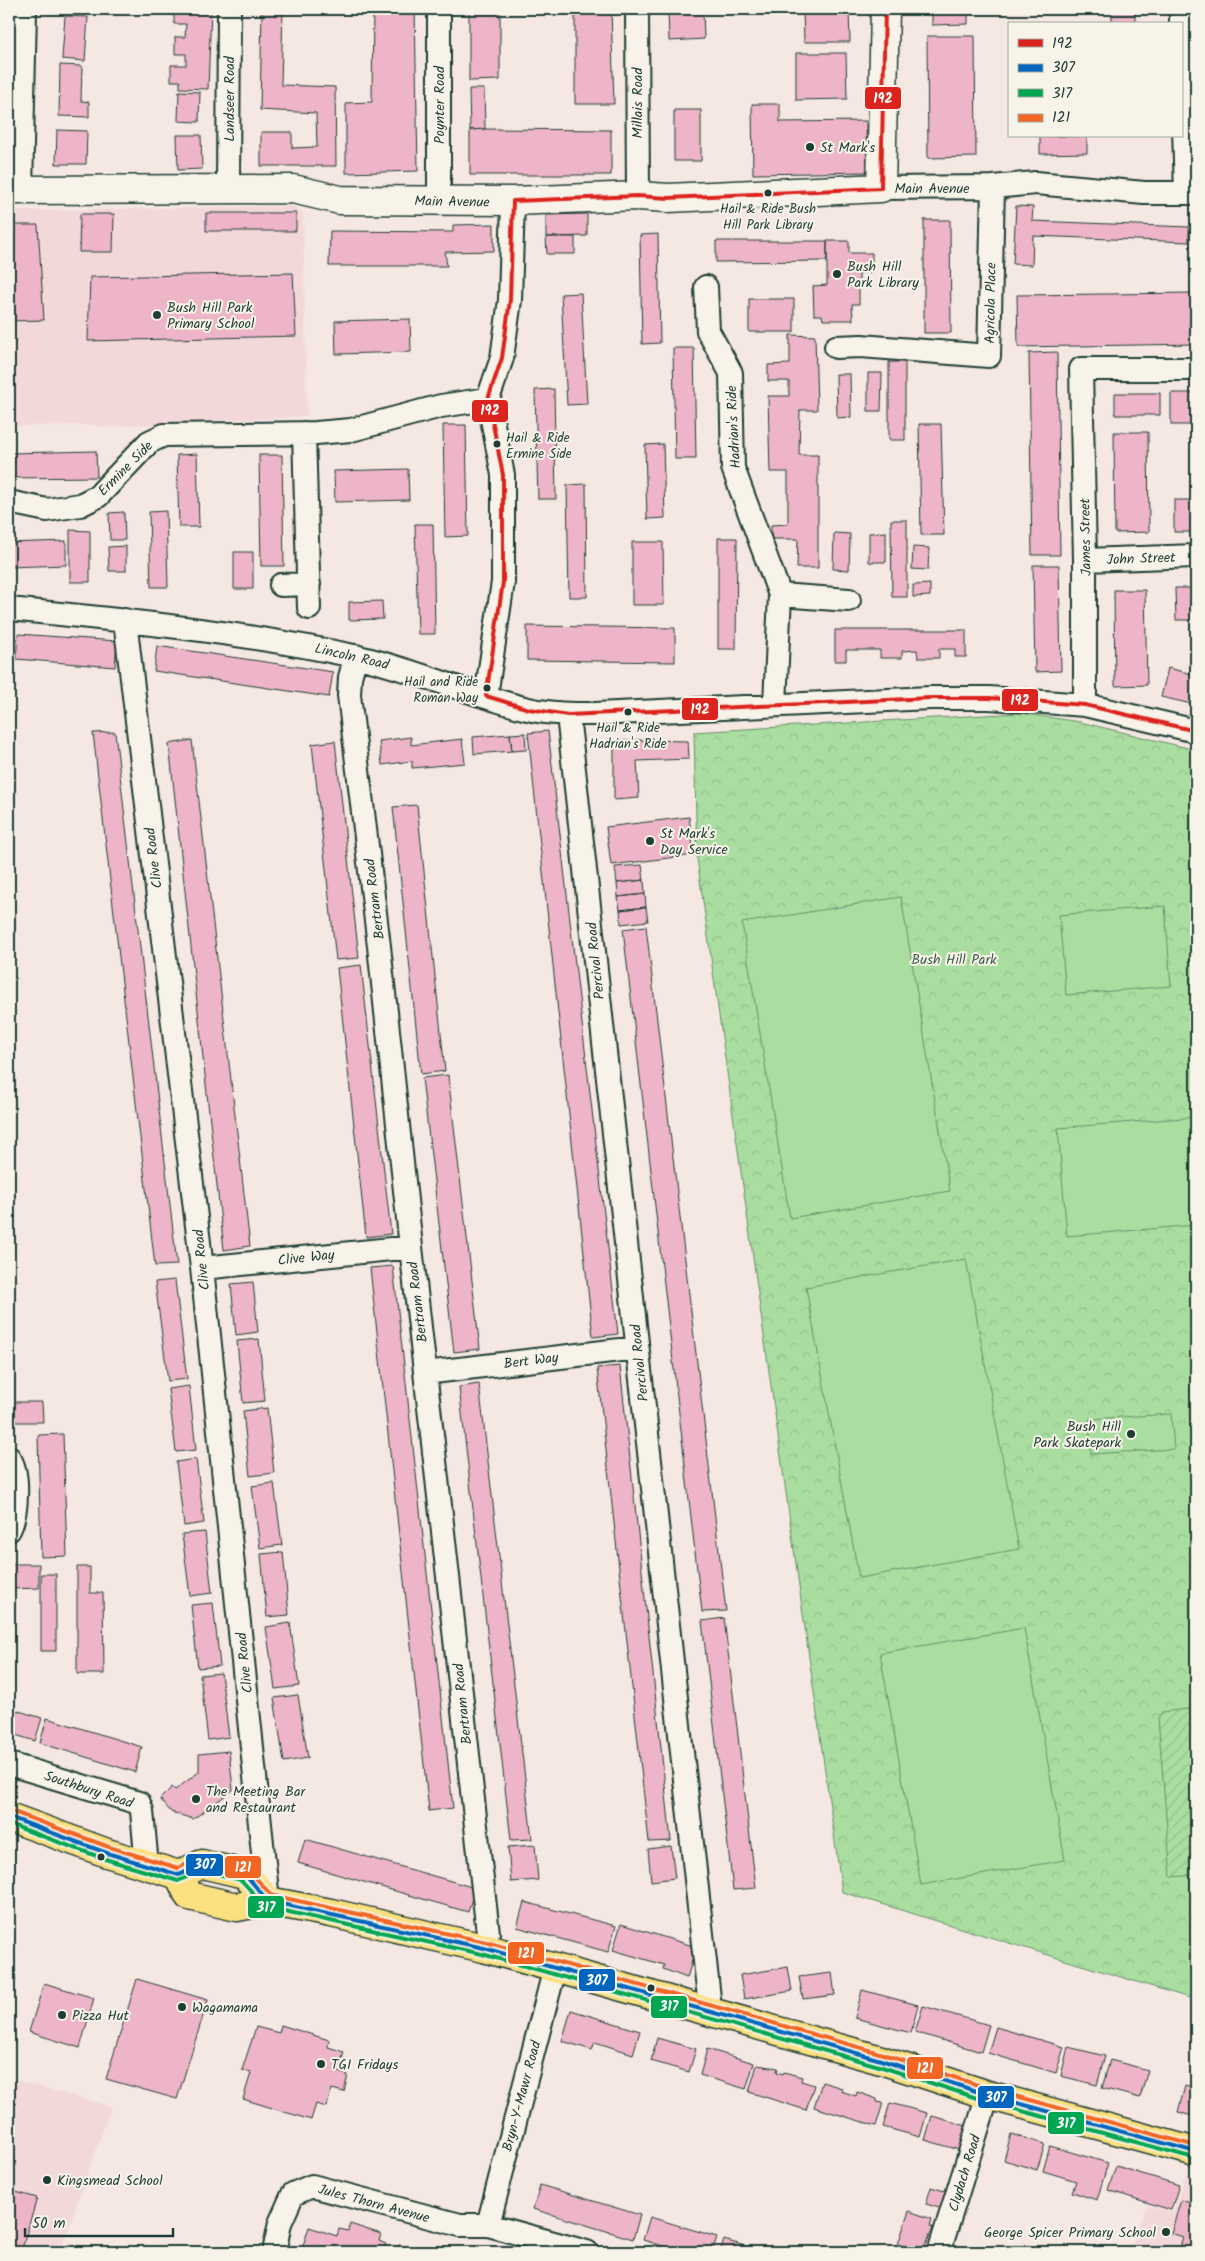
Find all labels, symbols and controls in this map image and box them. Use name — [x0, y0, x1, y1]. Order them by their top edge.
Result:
legend — [1008, 22, 1182, 138]
text: 192 — [1052, 32, 1073, 56]
street label: Landseer Road — [219, 55, 241, 142]
text: 307 — [1052, 56, 1076, 80]
street label: Poynter Road — [429, 65, 451, 144]
street label: Millais Road — [627, 67, 649, 138]
text: 317 — [1052, 82, 1073, 106]
line badge: 192 — [864, 86, 902, 110]
text: 192 — [873, 88, 893, 110]
text: 121 — [1052, 106, 1070, 130]
place label: St Mark's — [820, 137, 875, 159]
marker: St Mark's — [804, 141, 816, 153]
street label: Main Avenue — [894, 178, 970, 200]
marker: Hail & Ride Bush Hill Park Library — [763, 188, 773, 198]
street label: Main Avenue — [414, 190, 490, 214]
place label: Hail & Ride Bush Hill Park Library — [720, 199, 816, 236]
place label: Bush Hill Park Library — [847, 256, 919, 294]
street label: Agricola Place — [979, 261, 1003, 344]
marker: Bush Hill Park Library — [831, 268, 843, 280]
place label: Bush Hill Park Primary School — [167, 297, 255, 335]
marker: Bush Hill Park Primary School — [151, 309, 163, 321]
street label: Hadrian's Ride — [721, 384, 747, 469]
line badge: 192 — [471, 399, 509, 423]
text: 192 — [480, 400, 500, 422]
place label: Hail & Ride Ermine Side — [506, 428, 572, 465]
street label: Ermine Side — [93, 435, 159, 501]
marker: Hail & Ride Ermine Side — [492, 439, 502, 449]
street label: James Street — [1074, 497, 1098, 576]
street label: John Street — [1106, 547, 1176, 571]
street label: Lincoln Road — [312, 638, 392, 676]
place label: Hail and Ride Roman Way — [404, 672, 479, 709]
marker: Hail and Ride Roman Way — [482, 683, 492, 693]
line badge: 192 — [1001, 688, 1039, 712]
text: 192 — [1010, 690, 1030, 712]
line badge: 192 — [681, 697, 719, 721]
text: 192 — [690, 699, 710, 721]
marker: Hail & Ride Hadrian's Ride — [623, 707, 633, 717]
place label: Hail & Ride Hadrian's Ride — [589, 718, 667, 755]
place label: St Mark's Day Service — [660, 823, 729, 861]
street label: Clive Road — [139, 825, 169, 890]
marker: St Mark's Day Service — [644, 835, 656, 847]
street label: Bertram Road — [359, 856, 391, 941]
street label: Percival Road — [581, 920, 611, 1001]
park label: Bush Hill Park — [911, 949, 997, 971]
street label: Clive Road — [188, 1227, 216, 1291]
street label: Clive Way — [277, 1244, 336, 1272]
street label: Bertram Road — [402, 1259, 434, 1344]
street label: Percival Road — [625, 1322, 655, 1403]
street label: Bert Way — [503, 1347, 560, 1375]
place label: Bush Hill Park Skatepark — [1033, 1416, 1122, 1454]
marker: Bush Hill Park Skatepark — [1125, 1428, 1137, 1440]
street label: Clive Road — [231, 1630, 259, 1694]
street label: Bertram Road — [448, 1661, 478, 1745]
street label: Southbury Road — [41, 1765, 137, 1815]
place label: The Meeting Bar and Restaurant — [206, 1781, 307, 1819]
marker: The Meeting Bar and Restaurant — [190, 1793, 202, 1805]
unlabelled marker — [96, 1852, 106, 1862]
line badge: 307 — [185, 1853, 224, 1877]
text: 307 — [193, 1854, 216, 1876]
line badge: 121 — [224, 1855, 262, 1879]
text: 121 — [235, 1857, 252, 1879]
line badge: 317 — [247, 1895, 285, 1919]
text: 317 — [256, 1897, 276, 1919]
line badge: 121 — [507, 1941, 545, 1965]
text: 121 — [518, 1943, 535, 1965]
line badge: 307 — [578, 1968, 616, 1992]
text: 307 — [585, 1970, 608, 1992]
unlabelled marker — [646, 1983, 656, 1993]
line badge: 317 — [650, 1995, 688, 2019]
text: 317 — [659, 1996, 679, 2018]
place label: Wagamama — [192, 1997, 258, 2019]
marker: Wagamama — [176, 2001, 188, 2013]
place label: Pizza Hut — [72, 2005, 130, 2027]
marker: Pizza Hut — [56, 2009, 68, 2021]
street label: Bryn-Y-Mawr Road — [497, 2037, 548, 2154]
place label: TGI Fridays — [331, 2054, 398, 2076]
line badge: 121 — [906, 2056, 944, 2080]
marker: TGI Fridays — [315, 2058, 327, 2070]
text: 121 — [917, 2058, 934, 2080]
line badge: 307 — [977, 2085, 1015, 2109]
text: 307 — [984, 2087, 1007, 2109]
line badge: 317 — [1047, 2111, 1085, 2135]
text: 317 — [1056, 2113, 1076, 2135]
street label: Clydach Road — [943, 2131, 987, 2214]
place label: Kingsmead School — [57, 2170, 163, 2192]
marker: Kingsmead School — [41, 2174, 53, 2186]
street label: Jules Thorn Avenue — [315, 2178, 433, 2230]
scale bar — [25, 2206, 172, 2238]
text: 50 m — [32, 2212, 66, 2236]
place label: George Spicer Primary School — [984, 2222, 1157, 2244]
marker: George Spicer Primary School — [1160, 2226, 1172, 2238]

